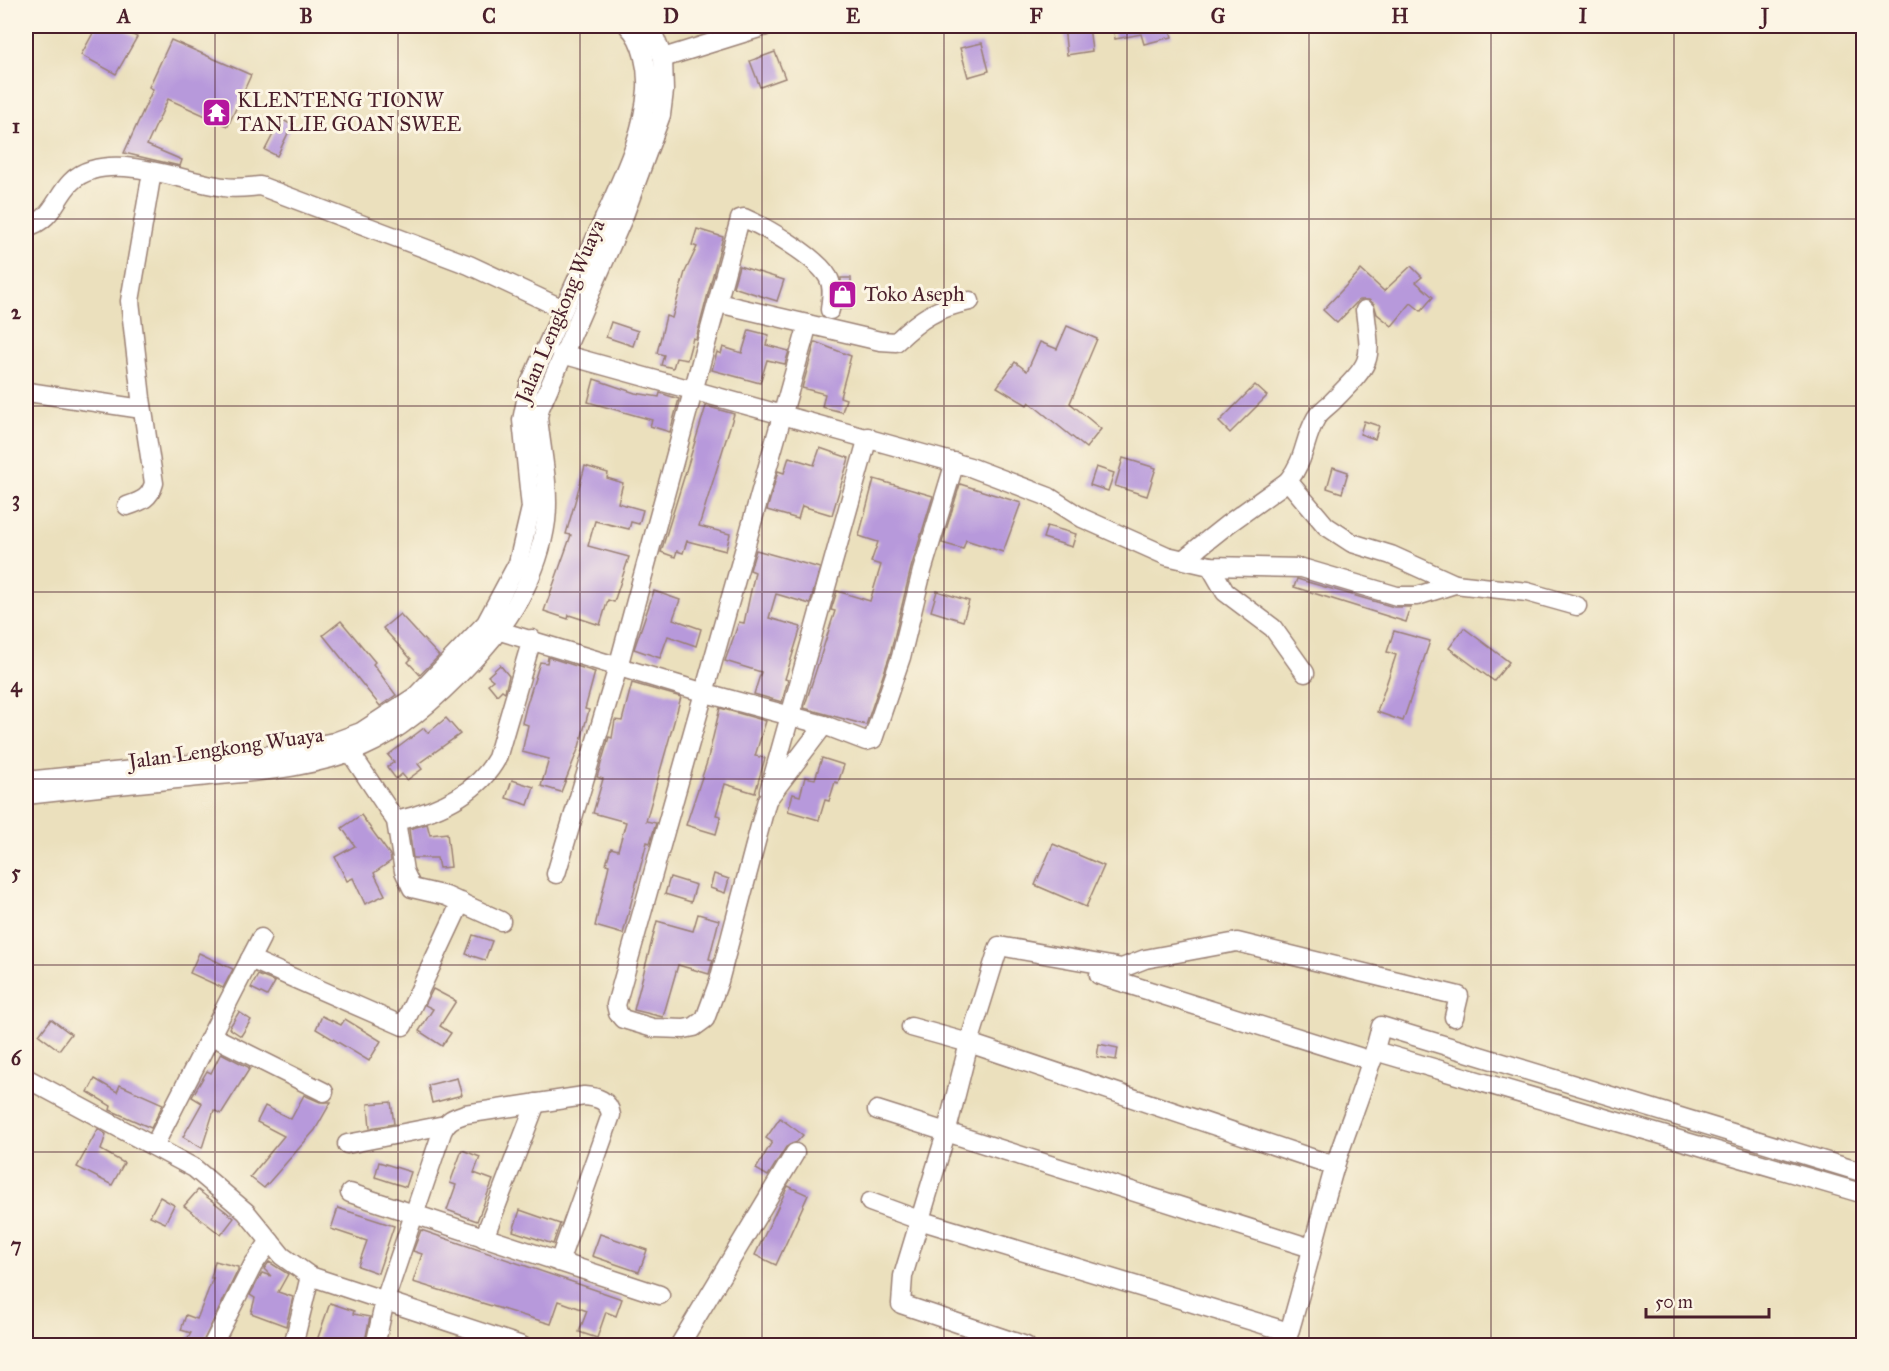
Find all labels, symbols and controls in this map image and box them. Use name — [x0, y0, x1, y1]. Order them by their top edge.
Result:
text: A — [115, 4, 131, 28]
text: B — [299, 4, 313, 28]
text: C — [482, 4, 496, 28]
text: D — [663, 4, 679, 28]
text: E — [846, 4, 861, 28]
text: F — [1029, 4, 1043, 28]
text: G — [1211, 4, 1226, 28]
text: H — [1391, 4, 1409, 28]
text: I — [1579, 4, 1588, 28]
text: J — [1758, 4, 1770, 30]
place label: KLENTENG TIONW TAN LIE GOAN SWEE — [237, 87, 461, 137]
temple icon: KLENTENG TIONW TAN LIE GOAN SWEE — [200, 96, 232, 128]
text: 1 — [12, 114, 20, 138]
street label: Jalan Lengkong Wuaya — [509, 215, 610, 408]
shop icon: Toko Aseph — [827, 278, 859, 310]
place label: Toko Aseph — [864, 281, 965, 307]
text: 2 — [11, 300, 22, 324]
text: 3 — [12, 487, 20, 512]
text: 4 — [10, 673, 22, 698]
street label: Jalan Lengkong Wuaya — [125, 721, 325, 775]
text: 5 — [11, 860, 21, 884]
text: 6 — [11, 1046, 23, 1070]
text: 7 — [11, 1233, 22, 1257]
scale bar — [1646, 1281, 1769, 1319]
text: 50 m — [1655, 1291, 1693, 1313]

